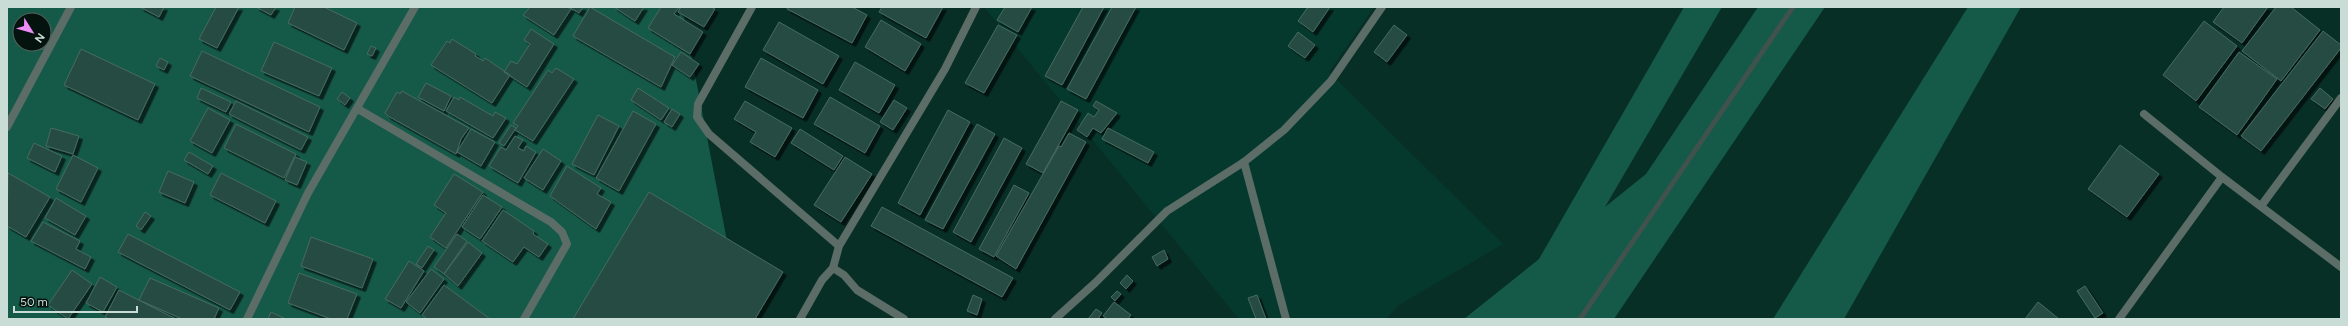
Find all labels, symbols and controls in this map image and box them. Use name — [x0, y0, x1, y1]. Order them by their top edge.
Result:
north arrow — [12, 12, 52, 52]
text: N — [32, 30, 47, 45]
scale bar — [14, 288, 137, 314]
text: 50 m — [20, 295, 48, 309]

